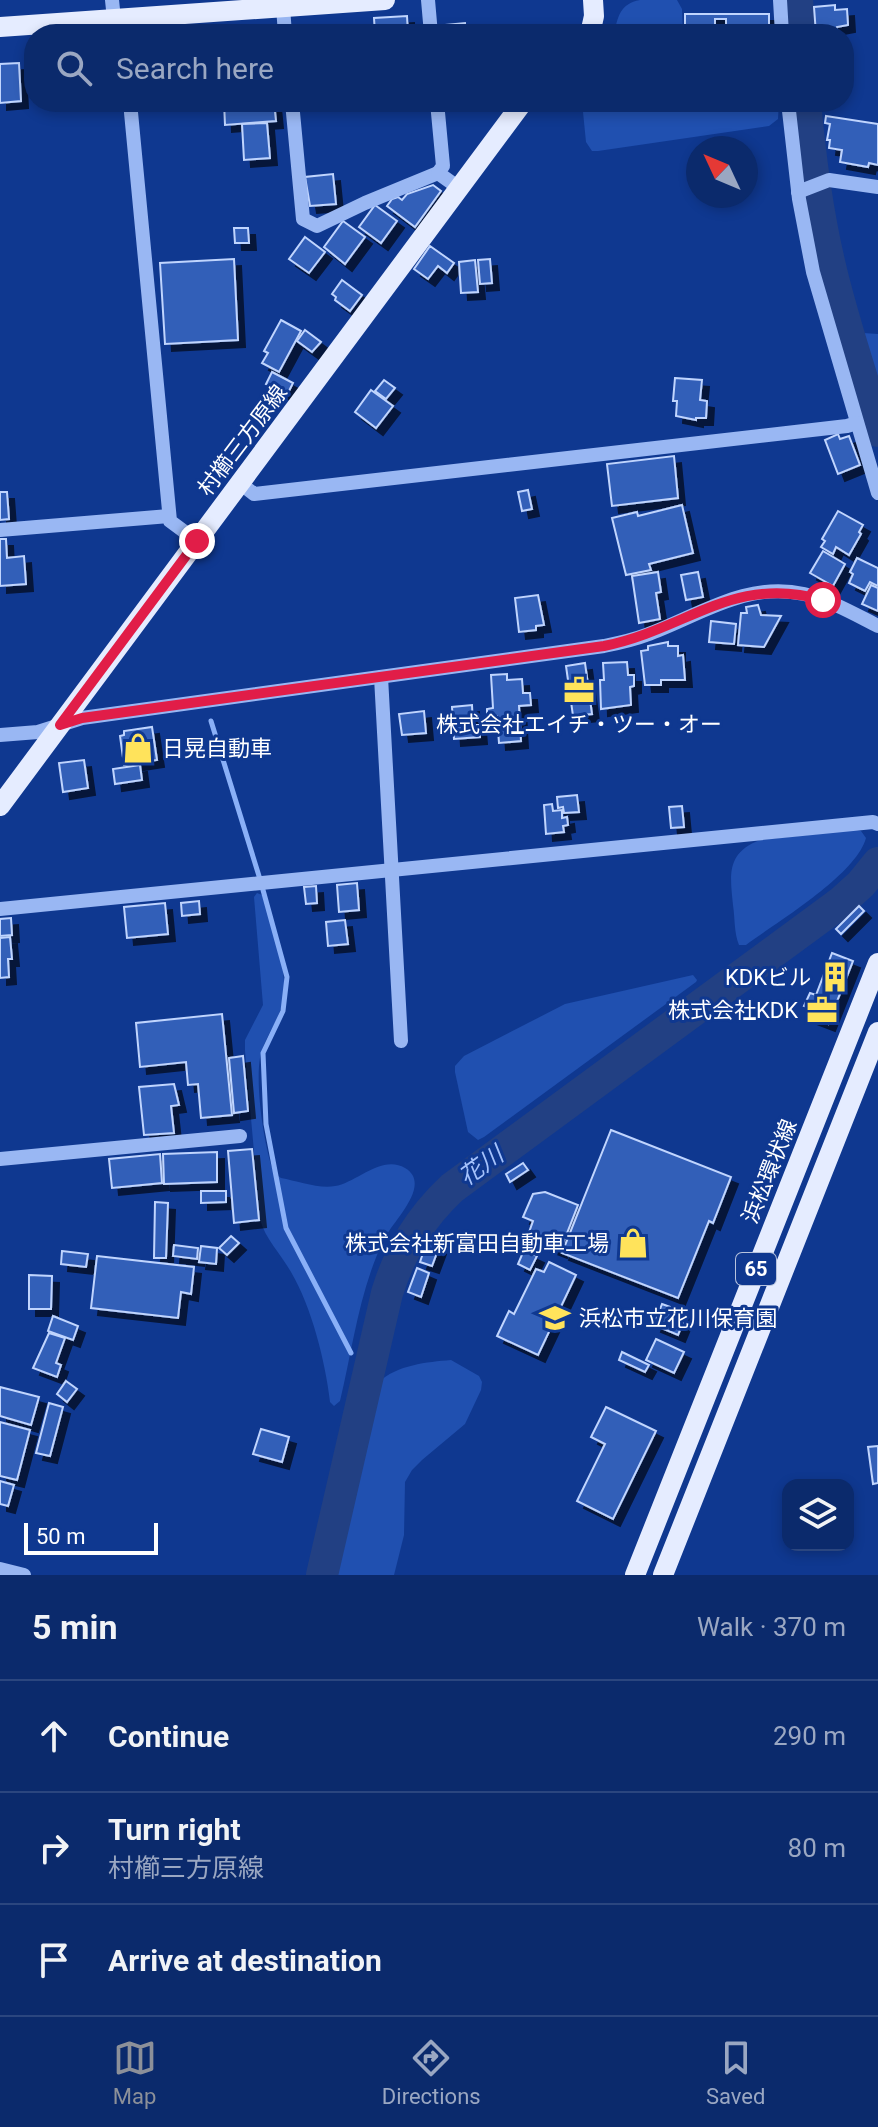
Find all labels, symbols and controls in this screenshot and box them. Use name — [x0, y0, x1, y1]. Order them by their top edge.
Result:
search box — [24, 24, 854, 112]
icon: search — [52, 46, 96, 90]
text: Search here — [116, 51, 274, 86]
north arrow — [686, 136, 758, 208]
street label: 村櫛三方原線 — [193, 380, 292, 501]
route end — [179, 523, 215, 559]
route start — [805, 582, 841, 618]
office icon: 株式会社エイチ・ツー・オー — [562, 673, 596, 707]
place label: 株式会社エイチ・ツー・オー — [436, 712, 722, 737]
shop icon: 日晃自動車 — [121, 731, 155, 765]
place label: 日晃自動車 — [162, 736, 272, 761]
building icon: KDKビル — [818, 960, 852, 994]
place label: KDKビル — [725, 965, 811, 990]
office icon: 株式会社KDK — [805, 993, 839, 1027]
place label: 株式会社KDK — [668, 998, 798, 1023]
street label: 浜松環状線 — [737, 1116, 802, 1227]
water label: 花川 — [453, 1139, 511, 1191]
shop icon: 株式会社新富田自動車工場 — [616, 1226, 650, 1260]
place label: 株式会社新富田自動車工場 — [345, 1231, 609, 1256]
road number: 65 — [736, 1253, 776, 1285]
school or university icon: 浜松市立花川保育園 — [538, 1301, 572, 1335]
place label: 浜松市立花川保育園 — [579, 1306, 777, 1331]
map controls — [782, 1479, 854, 1551]
button: layers — [782, 1479, 854, 1551]
scale bar — [24, 1519, 158, 1555]
text: 50 m — [36, 1524, 85, 1549]
text: 5 min — [32, 1607, 117, 1647]
text: Walk · 370 m — [697, 1612, 846, 1642]
icon: ahead — [32, 1714, 76, 1758]
text: Continue — [108, 1719, 229, 1754]
text: 290 m — [773, 1721, 846, 1751]
text: Turn right — [108, 1812, 241, 1847]
icon: right — [32, 1826, 76, 1870]
text: 80 m — [788, 1833, 846, 1863]
text: 村櫛三方原線 — [108, 1853, 264, 1883]
icon: arrive — [32, 1938, 76, 1982]
text: Arrive at destination — [108, 1943, 382, 1978]
tab: Map — [113, 2036, 157, 2109]
tab: Directions — [382, 2036, 481, 2109]
tab: Saved — [706, 2036, 765, 2109]

